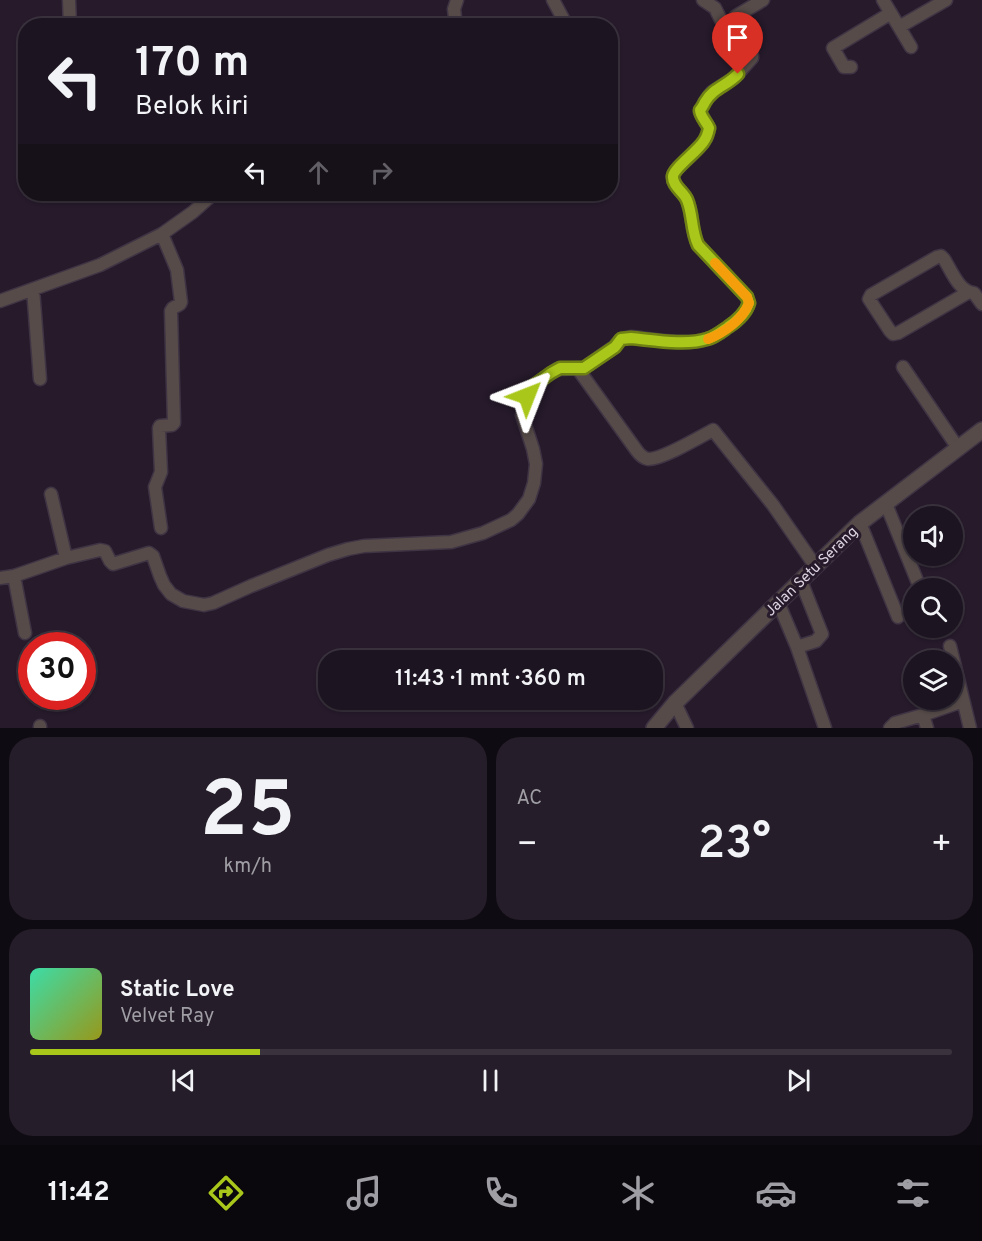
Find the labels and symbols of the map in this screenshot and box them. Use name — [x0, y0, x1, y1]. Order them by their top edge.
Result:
pin — [712, 12, 763, 74]
position arrow — [495, 364, 559, 428]
street label: Jalan Setu Serang — [762, 523, 862, 621]
speed limit sign: 30 — [18, 632, 96, 710]

